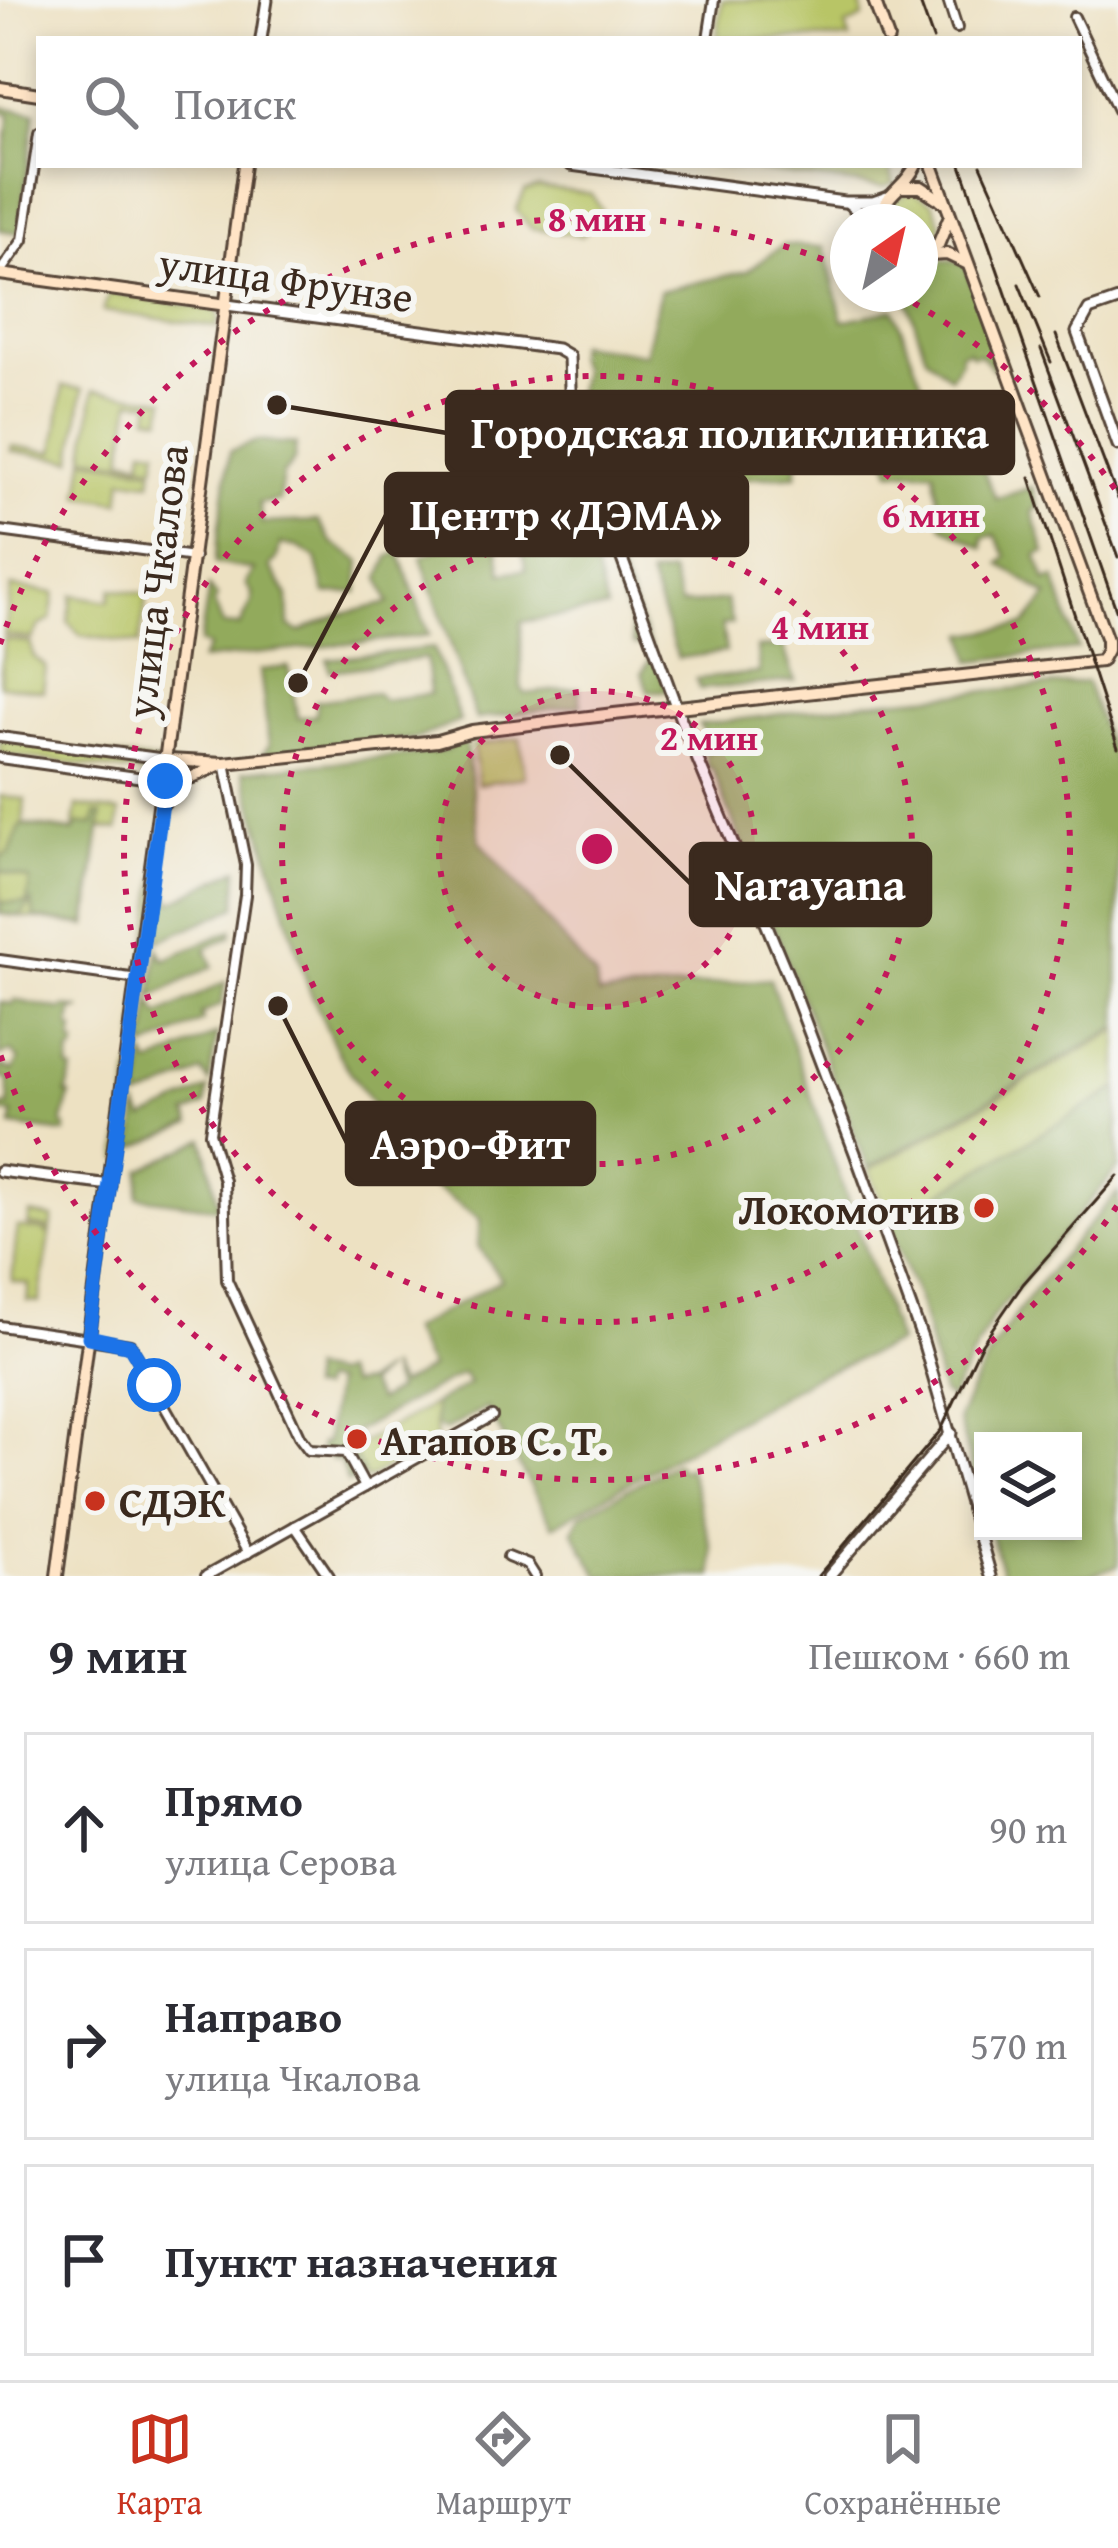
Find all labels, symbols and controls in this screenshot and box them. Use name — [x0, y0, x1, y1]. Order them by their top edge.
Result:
search box — [36, 36, 1082, 168]
icon: search — [78, 69, 144, 135]
text: Поиск — [174, 70, 296, 135]
text: 8 мин — [548, 191, 646, 244]
north arrow — [830, 204, 938, 312]
street label: улица Фрунзе — [154, 231, 417, 327]
callout: Городская поликлиника — [447, 392, 1013, 473]
text: Городская поликлиника — [471, 399, 989, 464]
street label: улица Чкалова — [109, 441, 203, 722]
callout: Центр «ДЭМА» — [386, 474, 747, 555]
text: Центр «ДЭМА» — [410, 481, 722, 546]
text: 6 мин — [882, 487, 980, 540]
text: 4 мин — [771, 599, 869, 652]
text: 2 мин — [660, 710, 758, 763]
route end — [138, 754, 192, 808]
centre of rings — [576, 828, 618, 870]
callout: Narayana — [691, 844, 930, 925]
text: Narayana — [714, 851, 906, 916]
callout: Аэро-Фит — [347, 1103, 594, 1184]
text: Аэро-Фит — [370, 1110, 571, 1175]
place label: Локомотив — [738, 1178, 960, 1239]
marker: Локомотив — [971, 1195, 997, 1221]
route start — [127, 1358, 181, 1412]
place label: Агапов С. Т. — [381, 1409, 608, 1470]
marker: Агапов С. Т. — [344, 1426, 370, 1452]
map controls — [974, 1432, 1082, 1540]
button: layers — [974, 1432, 1082, 1540]
place label: СДЭК — [119, 1471, 226, 1532]
marker: СДЭК — [82, 1488, 108, 1514]
text: 9 мин — [48, 1617, 187, 1692]
text: Пешком · 660 m — [808, 1626, 1070, 1683]
text: Прямо — [165, 1767, 303, 1832]
icon: ahead — [51, 1795, 117, 1861]
text: 90 m — [989, 1800, 1067, 1857]
text: улица Серова — [165, 1832, 397, 1889]
text: Направо — [165, 1983, 342, 2048]
icon: right — [51, 2011, 117, 2077]
text: 570 m — [970, 2016, 1067, 2073]
text: улица Чкалова — [165, 2048, 421, 2105]
icon: arrive — [51, 2227, 117, 2293]
text: Пункт назначения — [165, 2228, 558, 2293]
tab: Карта — [117, 2406, 202, 2526]
tab: Маршрут — [436, 2406, 571, 2526]
tab: Сохранённые — [805, 2406, 1001, 2526]

